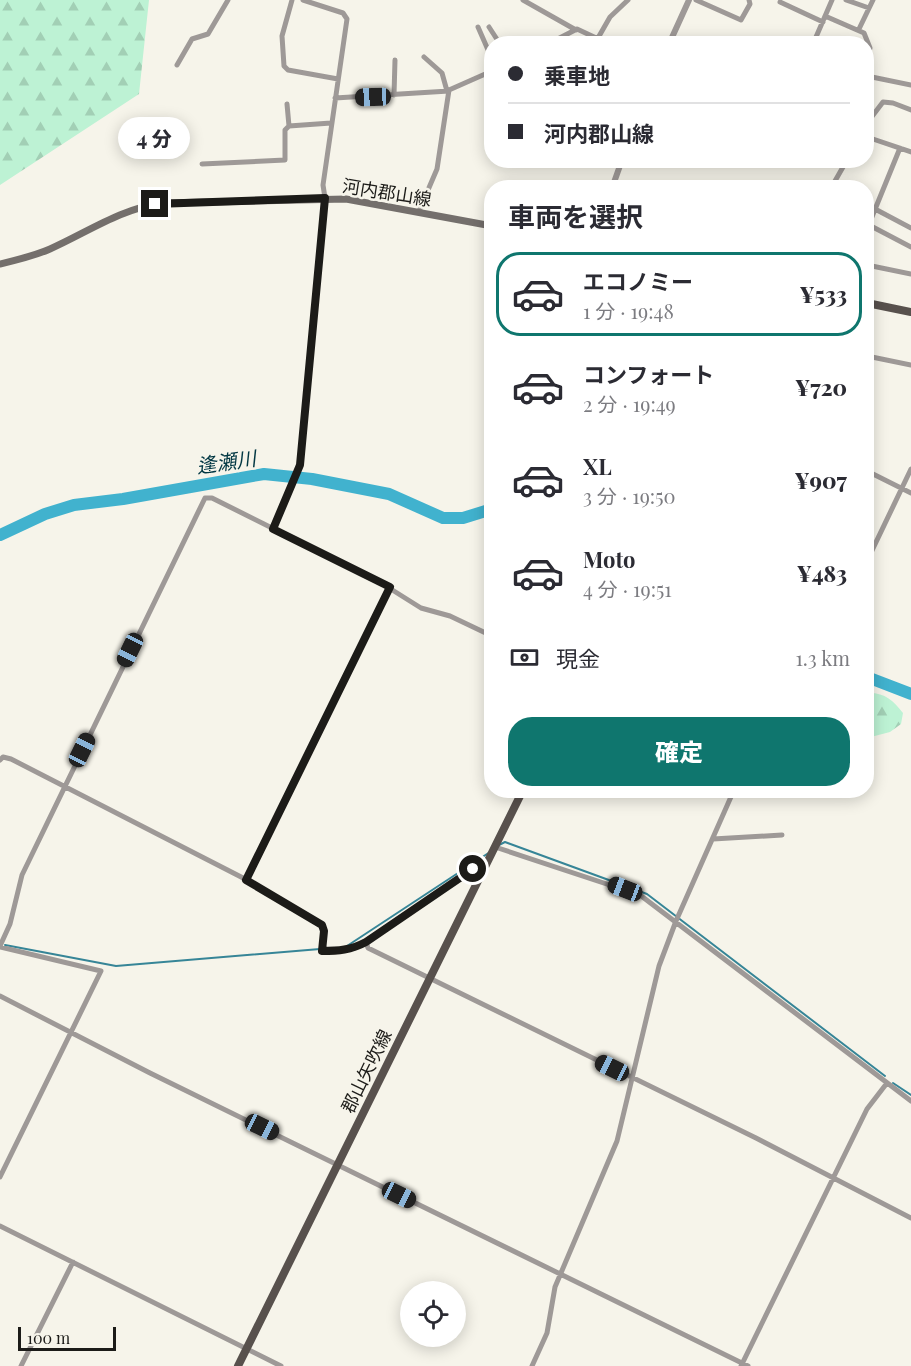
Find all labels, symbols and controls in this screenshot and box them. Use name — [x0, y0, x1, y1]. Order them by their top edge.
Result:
text: 乗車地 — [544, 60, 610, 90]
car — [355, 87, 391, 107]
callout: 4 分 — [119, 117, 191, 159]
text: 河内郡山線 — [544, 118, 654, 148]
text: 4 分 — [136, 124, 172, 151]
street label: 河内郡山線 — [341, 173, 433, 211]
route end — [141, 190, 168, 217]
text: 車両を選択 — [508, 198, 643, 234]
text: エコノミー — [583, 266, 693, 296]
icon: car — [511, 267, 565, 321]
text: ¥533 — [799, 279, 847, 309]
text: 1 分 · 19:48 — [583, 297, 674, 324]
text: コンフォート — [583, 359, 714, 389]
icon: car — [511, 360, 565, 414]
text: ¥720 — [795, 372, 847, 402]
text: 2 分 · 19:49 — [583, 390, 676, 417]
water label: 逢瀬川 — [194, 443, 260, 479]
text: XL — [583, 451, 612, 481]
icon: car — [511, 453, 565, 507]
text: ¥907 — [794, 465, 847, 495]
text: 3 分 · 19:50 — [583, 482, 675, 509]
text: Moto — [583, 544, 636, 574]
icon: car — [511, 546, 565, 600]
text: ¥483 — [797, 558, 847, 588]
text: 4 分 · 19:51 — [583, 575, 672, 602]
car — [114, 630, 146, 670]
icon: cash — [508, 641, 541, 674]
text: 現金 — [556, 643, 600, 673]
text: 1.3 km — [795, 644, 850, 671]
button: 確定 — [508, 717, 850, 786]
car — [66, 730, 98, 770]
route start — [459, 855, 486, 882]
car — [605, 874, 645, 904]
street label: 郡山矢吹線 — [335, 1025, 397, 1117]
car — [592, 1052, 632, 1084]
car — [242, 1111, 282, 1143]
car — [379, 1179, 419, 1211]
map controls — [400, 1281, 466, 1347]
button: locate — [400, 1281, 466, 1347]
scale bar — [18, 1324, 116, 1352]
text: 100 m — [27, 1327, 70, 1348]

